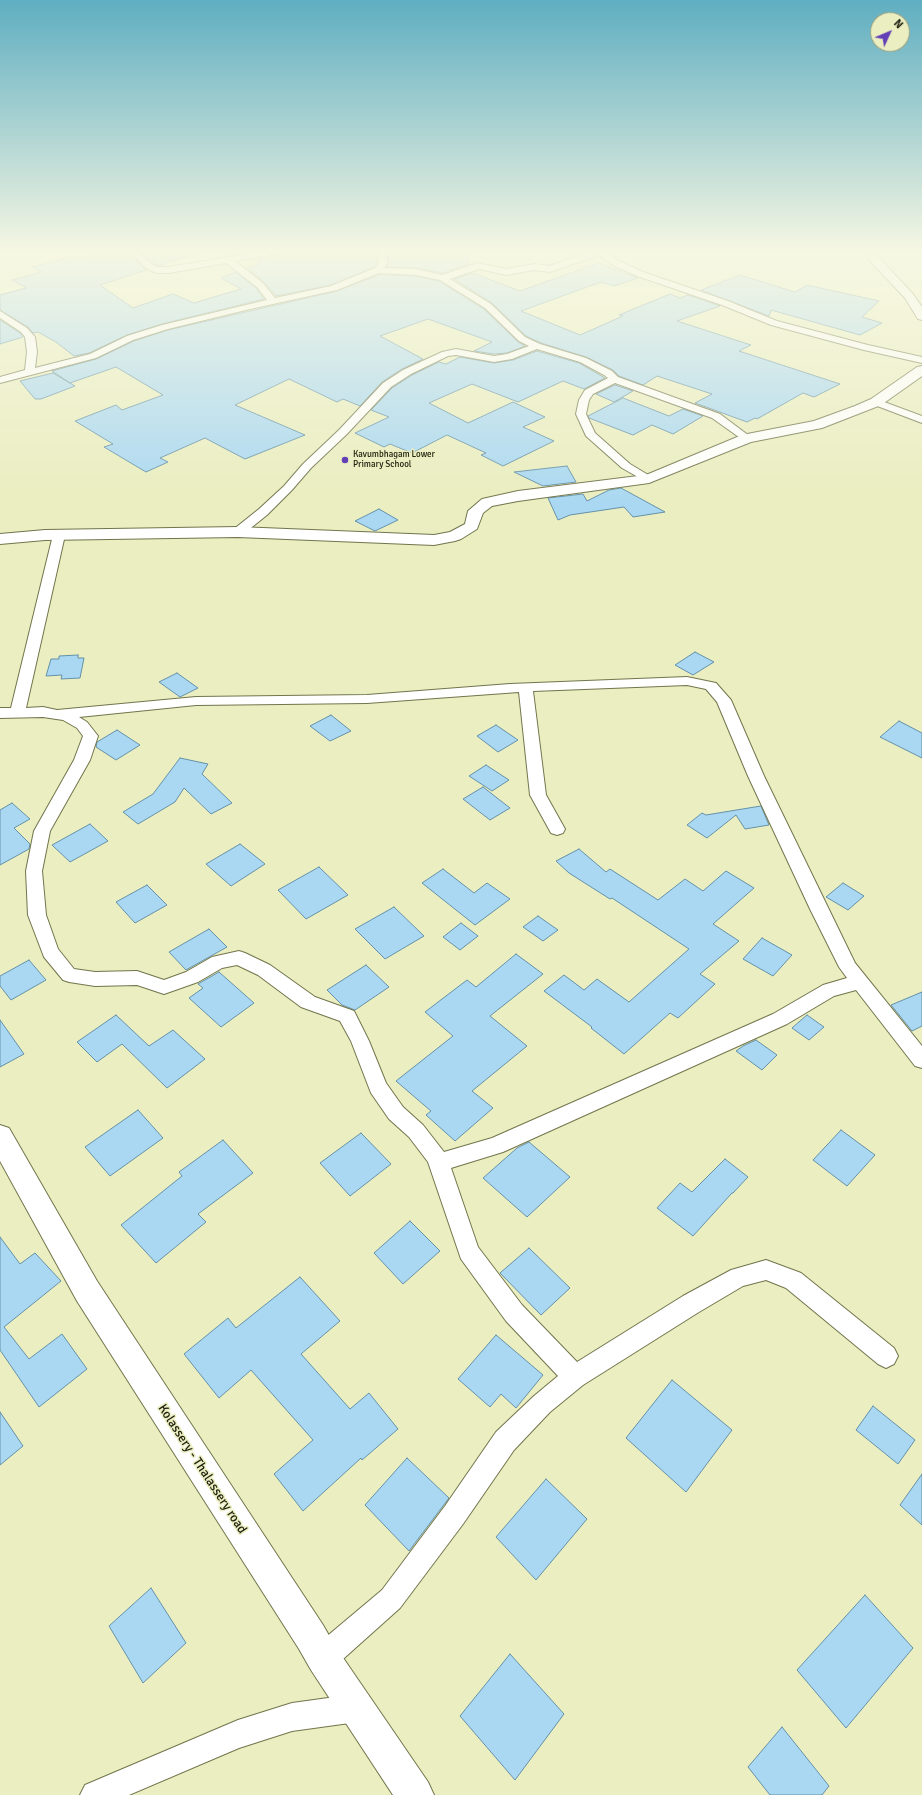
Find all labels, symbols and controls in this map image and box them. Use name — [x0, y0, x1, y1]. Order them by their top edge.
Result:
north arrow — [870, 12, 910, 52]
text: N — [891, 17, 906, 31]
place label: Kavumbhagam Lower Primary School — [353, 450, 435, 471]
marker: Kavumbhagam Lower Primary School — [340, 455, 350, 465]
street label: Kolassery - Thalassery road — [154, 1401, 250, 1537]

